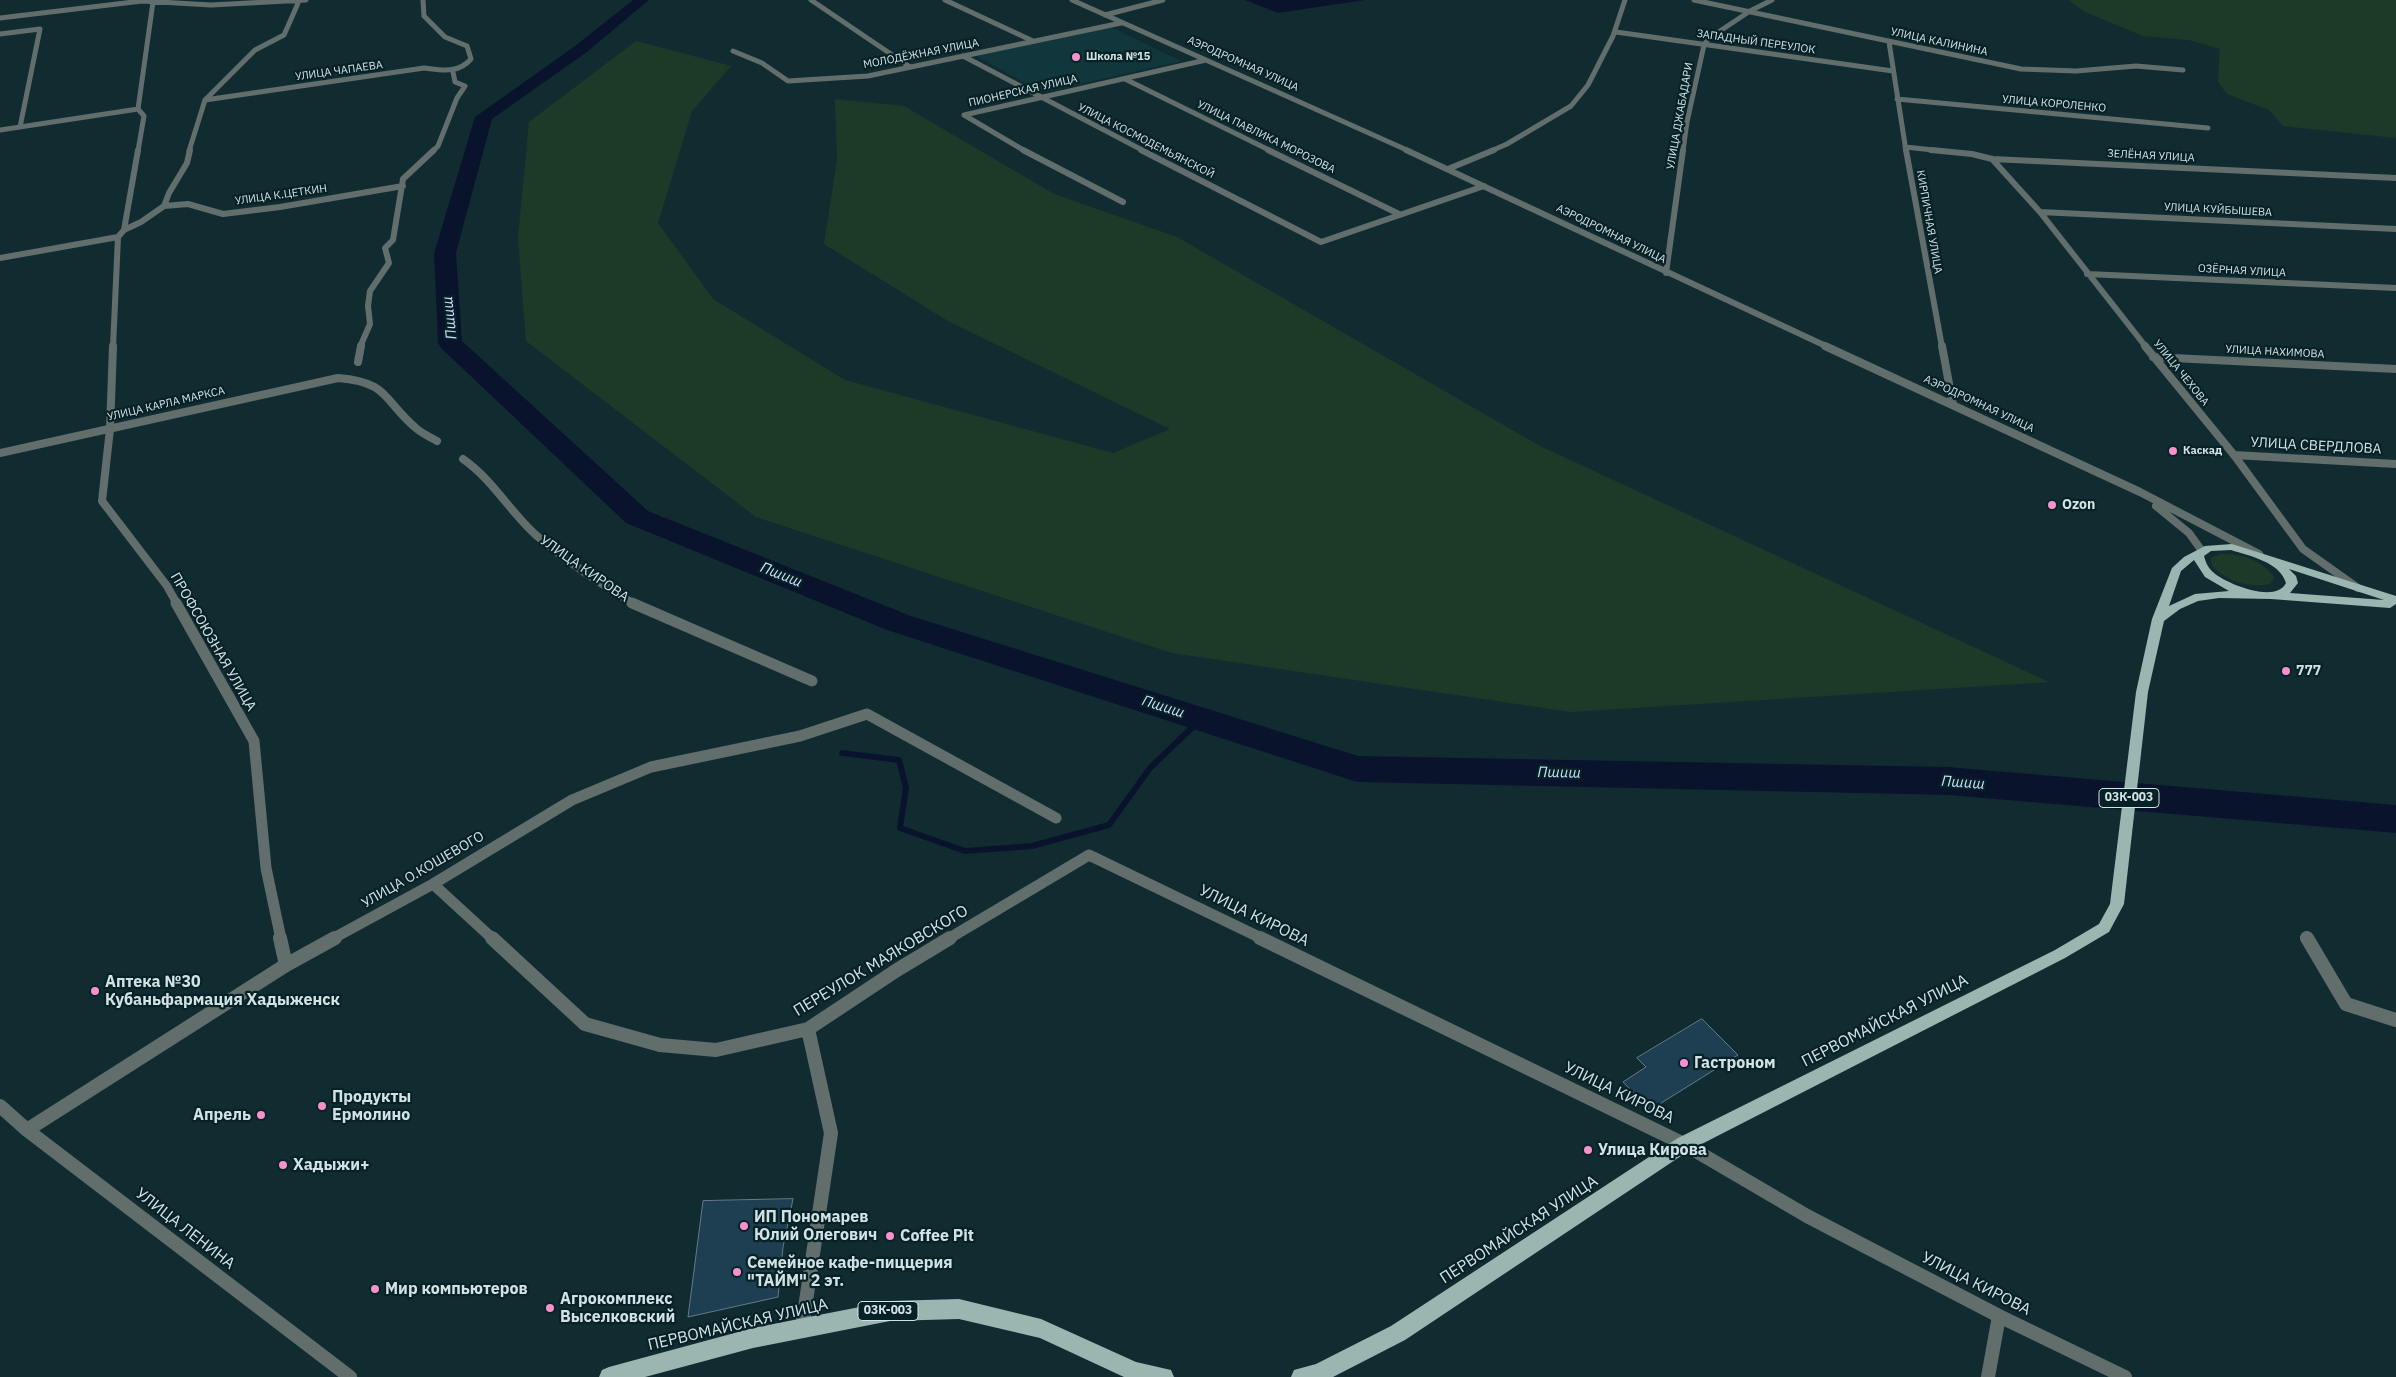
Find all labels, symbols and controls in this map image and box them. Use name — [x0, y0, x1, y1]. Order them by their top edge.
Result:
street label: УЛИЦА КАЛИНИНА — [1889, 25, 1989, 59]
street label: ЗАПАДНЫЙ ПЕРЕУЛОК — [1696, 27, 1816, 57]
street label: АЭРОДРОМНАЯ УЛИЦА — [1185, 33, 1301, 95]
street label: МОЛОДЁЖНАЯ УЛИЦА — [862, 36, 980, 72]
place label: Школа №15 — [1086, 50, 1150, 64]
marker: Школа №15 — [1070, 51, 1082, 63]
street label: УЛИЦА ЧАПАЕВА — [294, 58, 384, 84]
street label: УЛИЦА ДЖАБАДАРИ — [1664, 61, 1696, 171]
street label: ПИОНЕРСКАЯ УЛИЦА — [967, 72, 1079, 110]
street label: УЛИЦА КОРОЛЕНКО — [2001, 93, 2107, 115]
street label: УЛИЦА ПАВЛИКА МОРОЗОВА — [1195, 98, 1337, 176]
street label: УЛИЦА КОСМОДЕМЬЯНСКОЙ — [1075, 101, 1217, 181]
street label: ЗЕЛЁНАЯ УЛИЦА — [2107, 147, 2195, 165]
street label: КИРПИЧНАЯ УЛИЦА — [1913, 169, 1945, 275]
street label: УЛИЦА К.ЦЕТКИН — [234, 182, 328, 208]
street label: УЛИЦА КУЙБЫШЕВА — [2164, 201, 2272, 219]
street label: АЭРОДРОМНАЯ УЛИЦА — [1554, 202, 1668, 266]
street label: ОЗЁРНАЯ УЛИЦА — [2198, 262, 2286, 280]
water label: Пшиш — [439, 296, 461, 340]
street label: УЛИЦА ЧЕХОВА — [2150, 337, 2212, 409]
street label: УЛИЦА НАХИМОВА — [2225, 343, 2325, 361]
street label: АЭРОДРОМНАЯ УЛИЦА — [1922, 373, 2036, 435]
street label: УЛИЦА КАРЛА МАРКСА — [106, 384, 226, 424]
street label: УЛИЦА СВЕРДЛОВА — [2250, 434, 2382, 458]
place label: Каскад — [2183, 444, 2222, 458]
marker: Каскад — [2167, 445, 2179, 457]
place label: Ozon — [2062, 497, 2095, 513]
marker: Ozon — [2046, 499, 2058, 511]
street label: УЛИЦА КИРОВА — [536, 532, 632, 606]
water label: Пшиш — [758, 559, 804, 591]
street label: ПРОФСОЮЗНАЯ УЛИЦА — [166, 570, 260, 714]
place label: 777 — [2296, 663, 2321, 679]
marker: 777 — [2280, 665, 2292, 677]
water label: Пшиш — [1140, 692, 1186, 722]
water label: Пшиш — [1537, 764, 1581, 782]
water label: Пшиш — [1941, 773, 1985, 793]
road number: 03К-003 — [2099, 788, 2159, 808]
street label: УЛИЦА О.КОШЕВОГО — [359, 828, 487, 912]
street label: УЛИЦА КИРОВА — [1196, 881, 1312, 951]
street label: ПЕРЕУЛОК МАЯКОВСКОГО — [790, 901, 972, 1021]
street label: ПЕРВОМАЙСКАЯ УЛИЦА — [1799, 971, 1971, 1071]
place label: Аптека №30 Кубаньфармация Хадыженск — [105, 972, 340, 1010]
marker: Аптека №30 Кубаньфармация Хадыженск — [89, 985, 101, 997]
place label: Гастроном — [1694, 1053, 1776, 1073]
marker: Гастроном — [1678, 1057, 1690, 1069]
street label: УЛИЦА КИРОВА — [1561, 1058, 1677, 1128]
place label: Продукты Ермолино — [332, 1087, 411, 1125]
marker: Продукты Ермолино — [316, 1100, 328, 1112]
place label: Апрель — [193, 1105, 251, 1125]
marker: Апрель — [255, 1109, 267, 1121]
place label: Улица Кирова — [1598, 1140, 1707, 1160]
marker: Улица Кирова — [1582, 1144, 1594, 1156]
place label: Хадыжи+ — [293, 1155, 370, 1175]
marker: Хадыжи+ — [277, 1159, 289, 1171]
street label: ПЕРВОМАЙСКАЯ УЛИЦА — [1437, 1172, 1601, 1288]
street label: УЛИЦА ЛЕНИНА — [131, 1184, 239, 1274]
place label: ИП Пономарев Юлий Олегович — [754, 1207, 877, 1245]
marker: ИП Пономарев Юлий Олегович — [738, 1220, 750, 1232]
place label: Coffee Pit — [900, 1226, 974, 1246]
marker: Coffee Pit — [884, 1230, 896, 1242]
street label: УЛИЦА КИРОВА — [1918, 1248, 2034, 1320]
place label: Семейное кафе-пиццерия "ТАЙМ" 2 эт. — [747, 1253, 953, 1291]
marker: Семейное кафе-пиццерия "ТАЙМ" 2 эт. — [731, 1266, 743, 1278]
place label: Мир компьютеров — [385, 1279, 528, 1299]
marker: Мир компьютеров — [369, 1283, 381, 1295]
place label: Агрокомплекс Выселковский — [560, 1289, 675, 1327]
street label: ПЕРВОМАЙСКАЯ УЛИЦА — [646, 1295, 830, 1355]
marker: Агрокомплекс Выселковский — [544, 1302, 556, 1314]
road number: 03К-003 — [858, 1302, 918, 1320]

